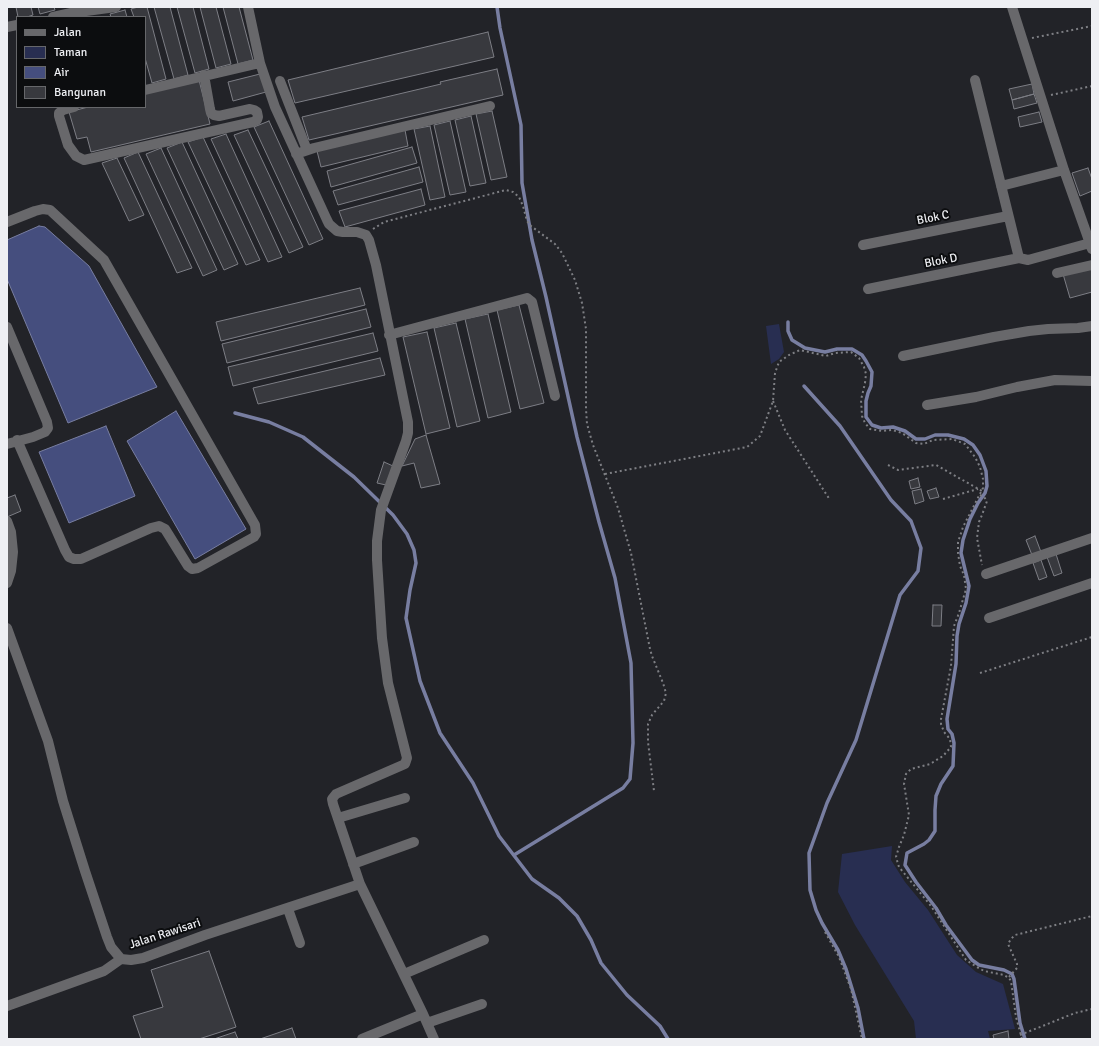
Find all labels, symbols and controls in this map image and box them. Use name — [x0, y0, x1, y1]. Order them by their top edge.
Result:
legend — [16, 16, 146, 108]
text: Jalan — [54, 25, 81, 40]
text: Taman — [54, 45, 87, 60]
text: Air — [54, 65, 69, 80]
text: Bangunan — [54, 85, 106, 100]
street label: Blok C — [916, 208, 950, 228]
street label: Blok D — [923, 251, 959, 271]
street label: Jalan Rawisari — [127, 916, 203, 952]

